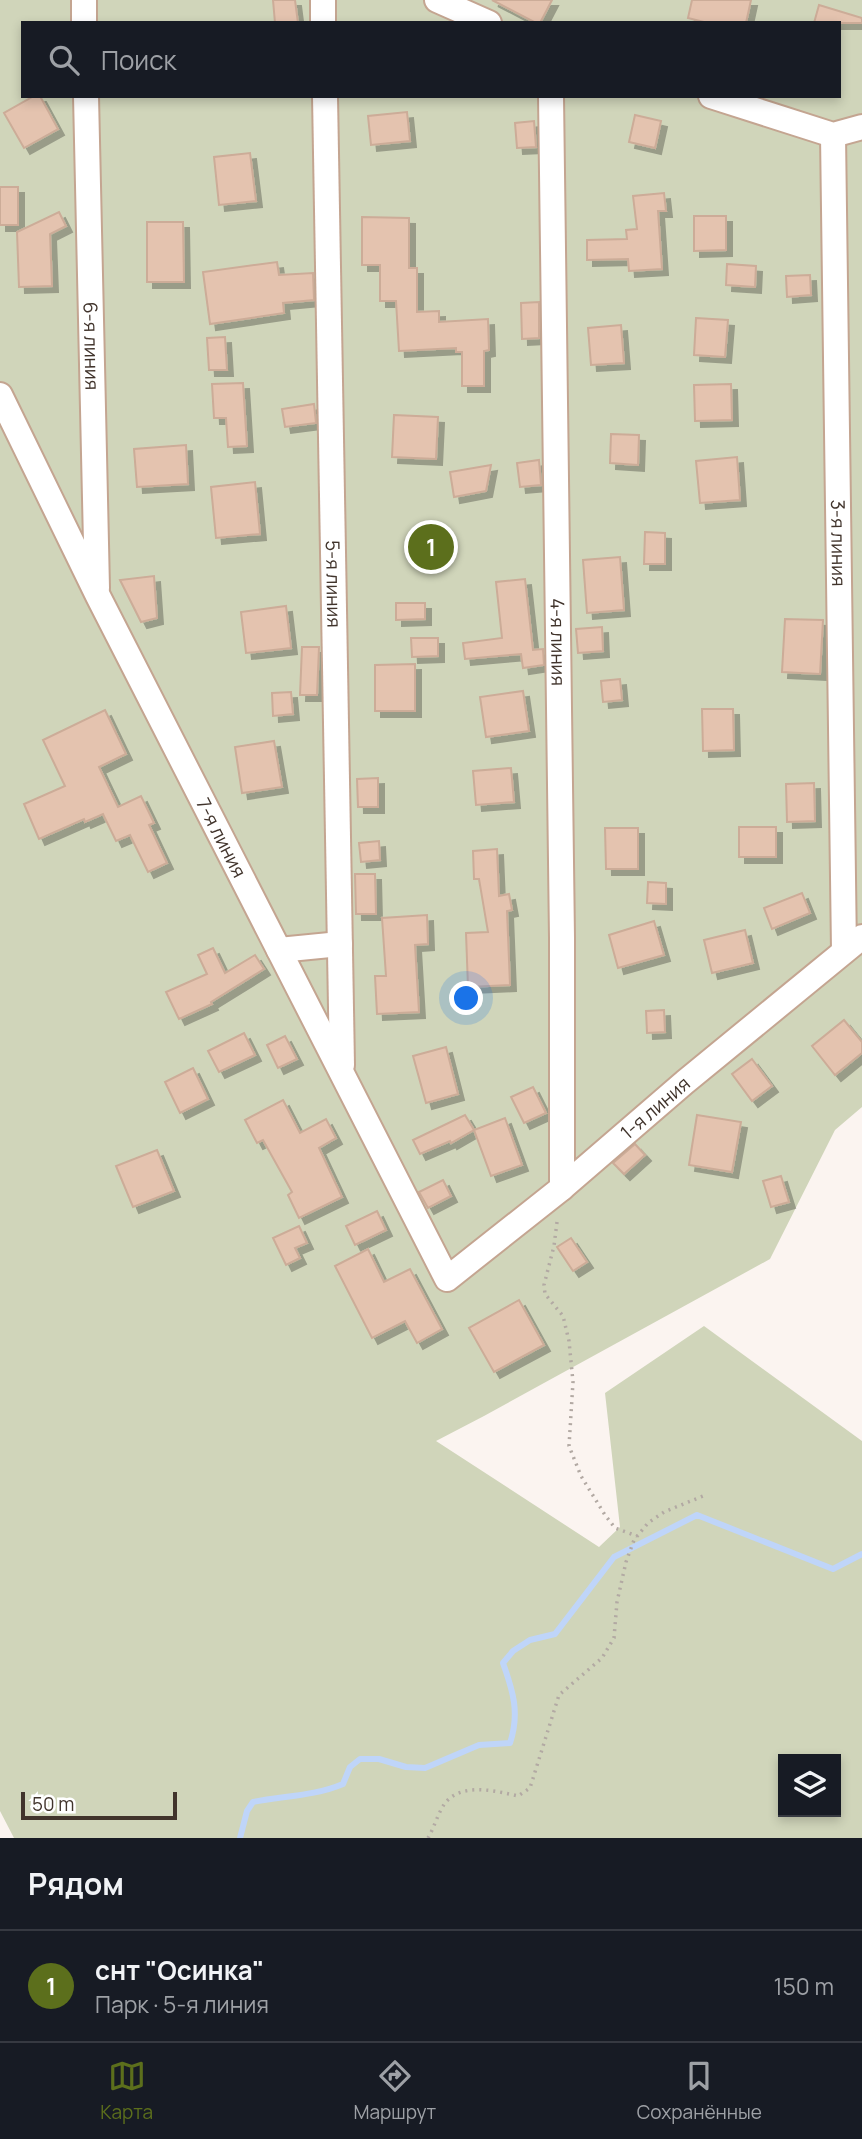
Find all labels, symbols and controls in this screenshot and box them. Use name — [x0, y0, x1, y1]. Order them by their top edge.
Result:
search box — [21, 21, 841, 98]
icon: search — [45, 41, 83, 79]
text: Поиск — [101, 42, 176, 78]
street label: 6-я линия — [78, 301, 106, 390]
street label: 3-я линия — [825, 499, 852, 587]
pin: 1 — [408, 521, 454, 573]
street label: 5-я линия — [320, 540, 347, 628]
street label: 4-я линия — [545, 598, 572, 686]
street label: 7-я линия — [190, 794, 253, 882]
your location — [449, 981, 483, 1015]
street label: 1-я линия — [615, 1071, 695, 1145]
map controls — [778, 1754, 841, 1817]
button: layers — [778, 1754, 841, 1817]
scale bar — [21, 1789, 177, 1821]
text: 50 m — [32, 1791, 74, 1817]
text: Рядом — [28, 1863, 124, 1904]
text: снт "Осинка" — [95, 1952, 264, 1988]
text: 1 — [46, 1970, 56, 2002]
text: 150 m — [774, 1970, 834, 2002]
text: Парк · 5-я линия — [95, 1988, 269, 2020]
tab: Карта — [100, 2057, 153, 2125]
tab: Маршрут — [354, 2057, 436, 2125]
tab: Сохранённые — [637, 2057, 762, 2125]

